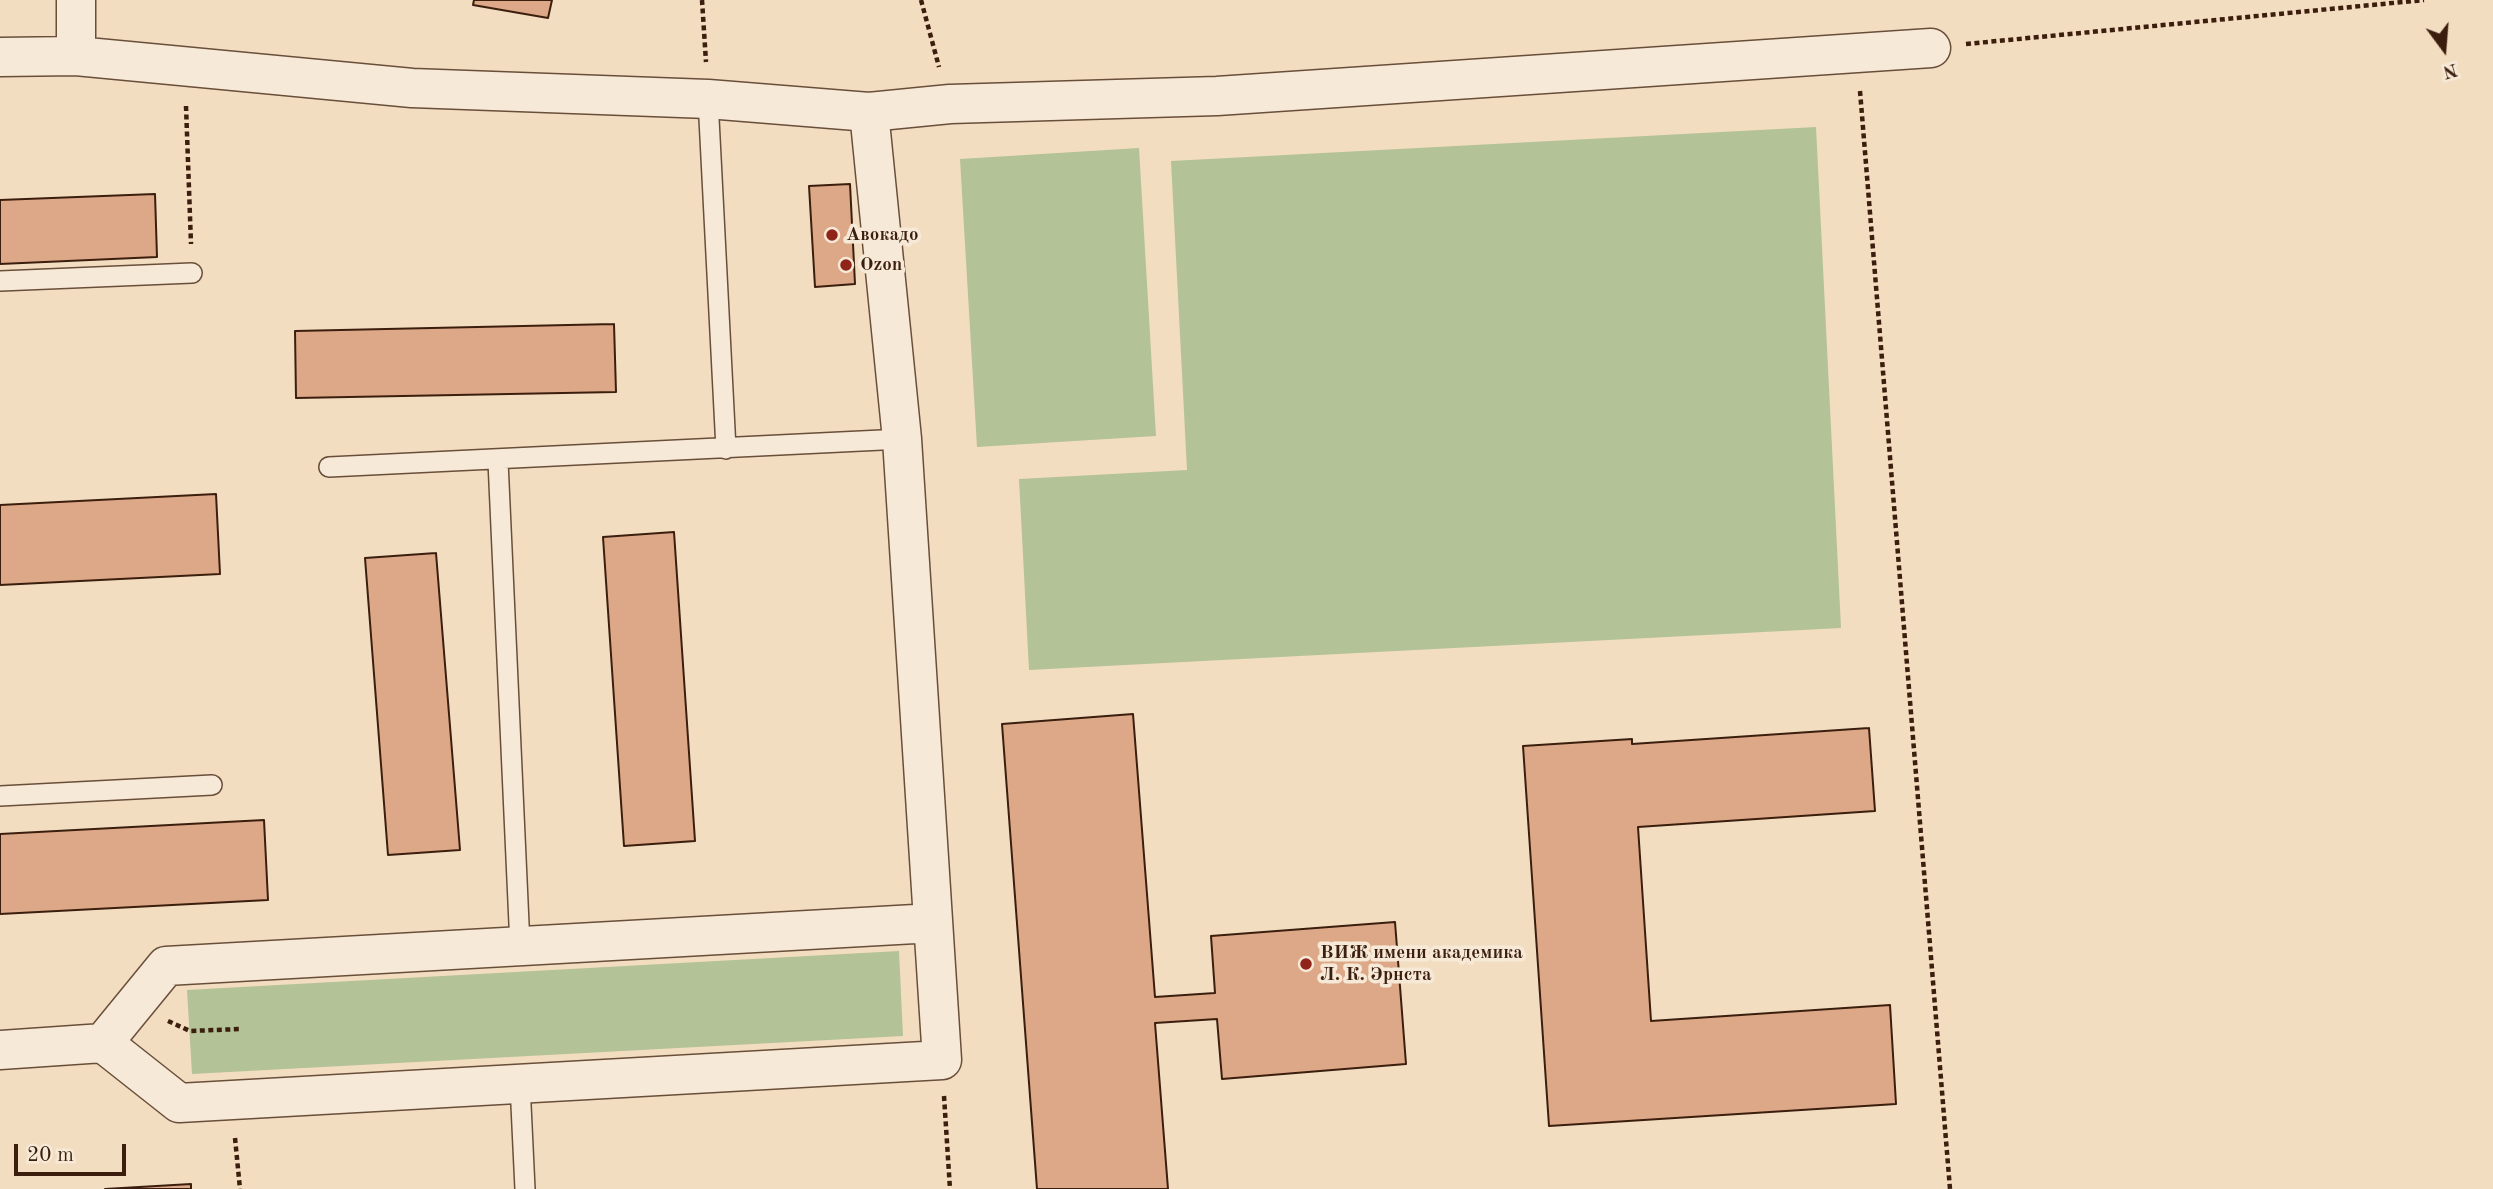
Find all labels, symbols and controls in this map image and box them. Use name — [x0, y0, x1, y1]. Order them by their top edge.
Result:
north arrow — [2409, 14, 2479, 84]
text: N — [2440, 59, 2460, 81]
place label: Авокадо — [846, 224, 918, 246]
marker: Авокадо — [824, 227, 840, 243]
place label: Ozon — [860, 254, 902, 276]
marker: Ozon — [838, 257, 854, 273]
place label: ВИЖ имени академика Л. К. Эрнста — [1320, 942, 1523, 986]
marker: ВИЖ имени академика Л. К. Эрнста — [1298, 956, 1314, 972]
scale bar — [18, 1130, 130, 1174]
text: 20 m — [27, 1145, 74, 1166]

